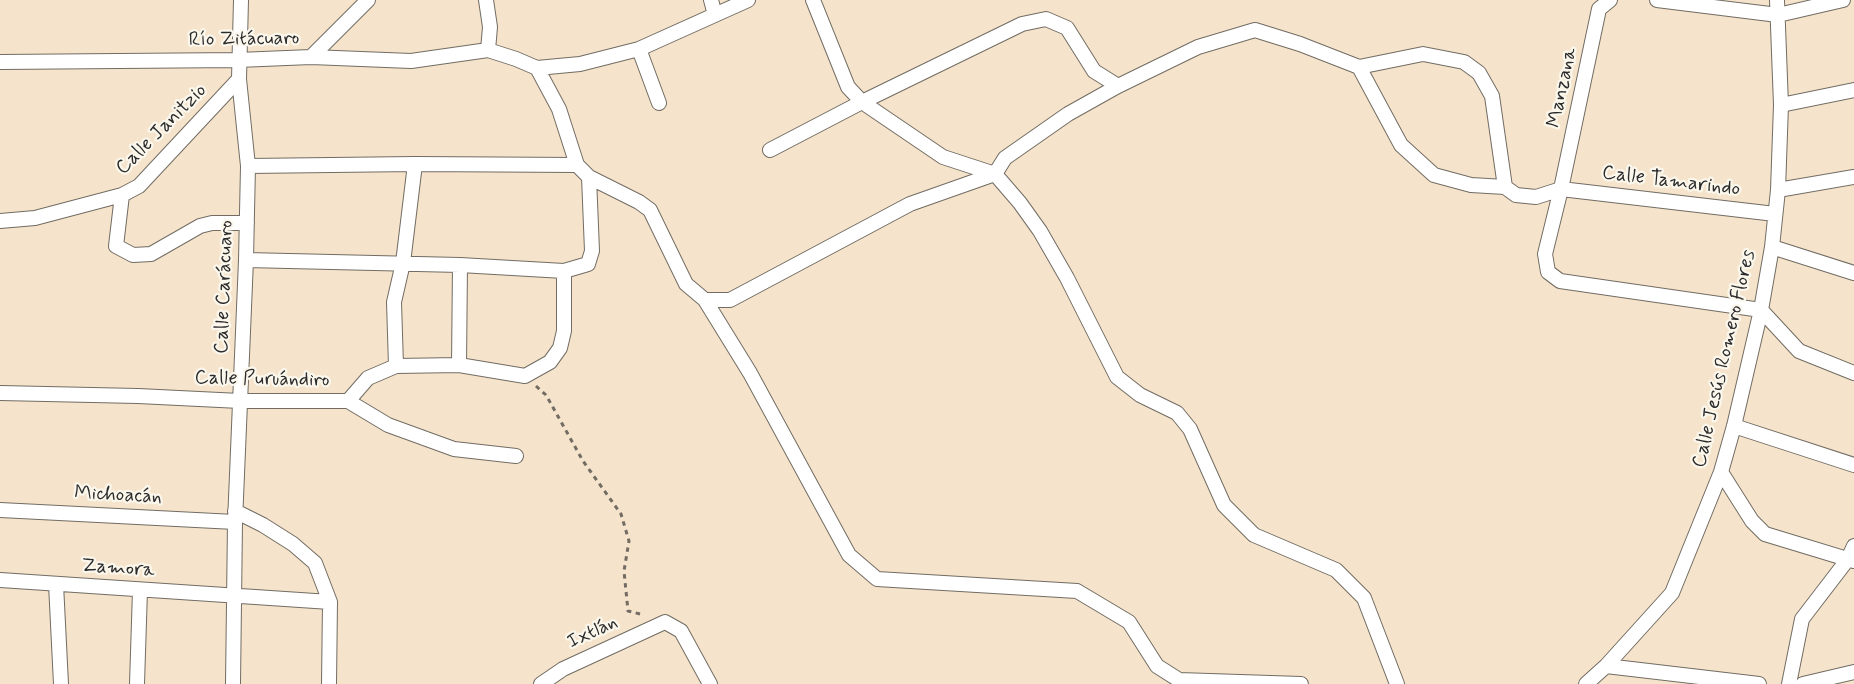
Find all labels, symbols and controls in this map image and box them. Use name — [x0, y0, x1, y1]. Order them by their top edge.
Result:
street label: Río Zitácuaro — [189, 27, 299, 53]
street label: Manzana — [1543, 46, 1583, 130]
street label: Calle Janitzio — [112, 80, 212, 180]
street label: Calle Tamarindo — [1601, 162, 1741, 202]
street label: Calle Carácuaro — [211, 220, 239, 354]
street label: Calle Jesús Romero Flores — [1688, 248, 1762, 470]
street label: Calle Puruándiro — [194, 367, 330, 393]
street label: Michoacán — [74, 482, 162, 510]
street label: Zamora — [81, 554, 155, 584]
street label: Ixtlán — [564, 611, 622, 655]

